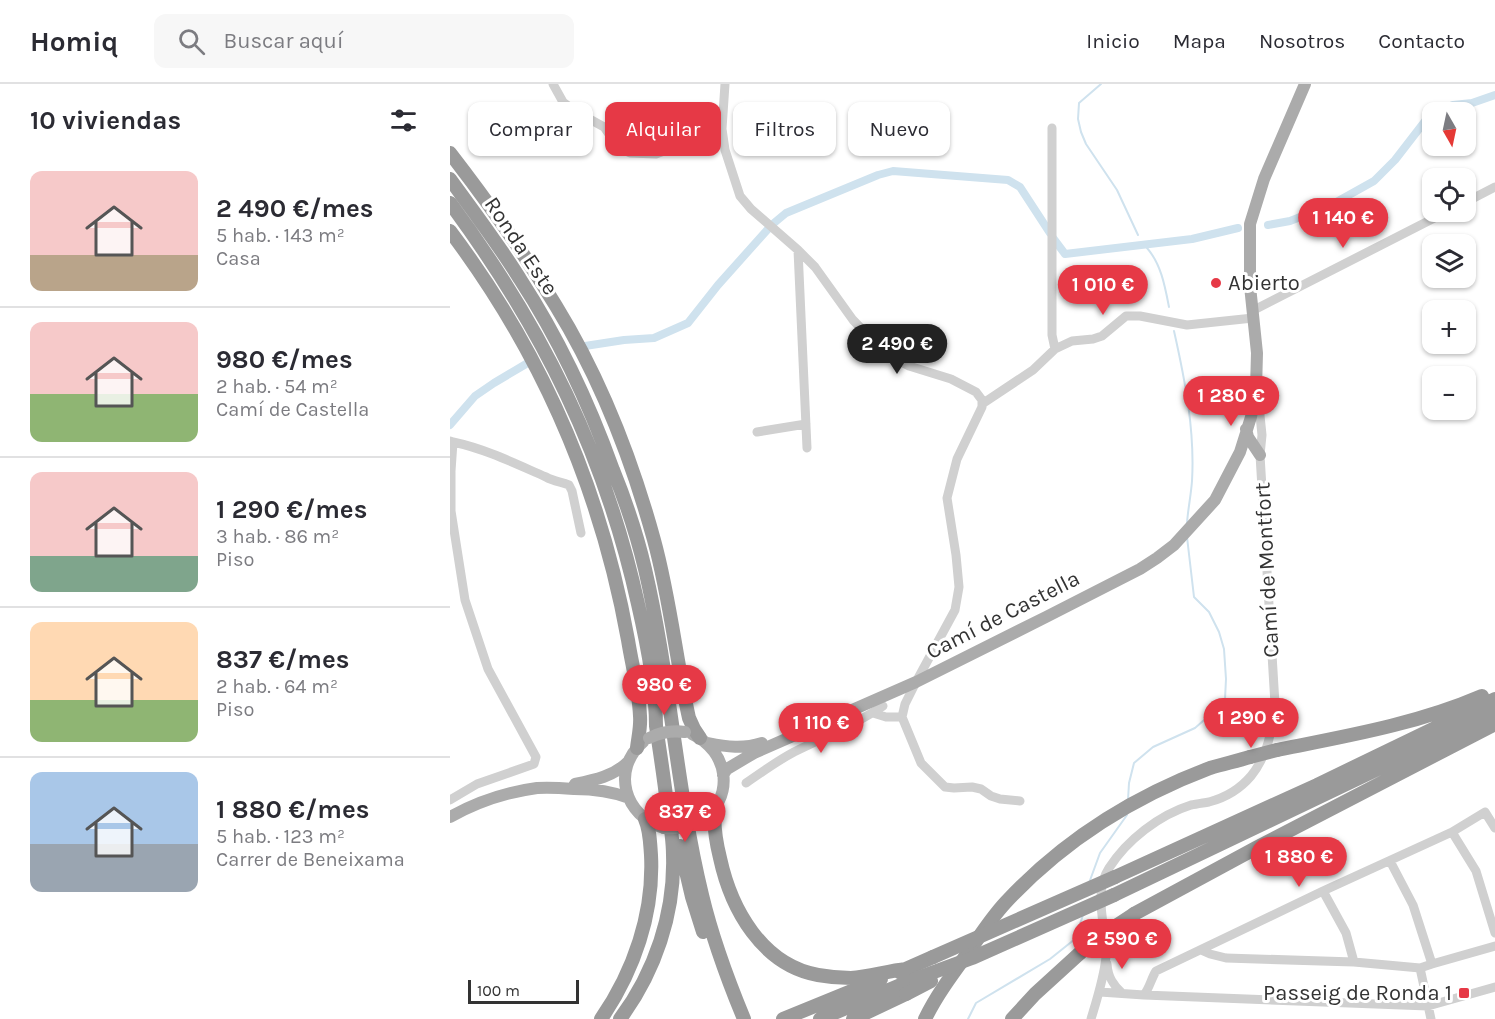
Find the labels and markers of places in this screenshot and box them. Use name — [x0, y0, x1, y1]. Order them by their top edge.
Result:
pin: 1 140 € — [1288, 198, 1398, 249]
pin: 1 010 € — [1048, 265, 1158, 316]
place label: Abierto — [1228, 270, 1300, 296]
marker: Abierto — [1209, 276, 1223, 290]
pin: 2 490 € — [842, 324, 952, 375]
pin: 1 280 € — [1176, 376, 1286, 427]
pin: 980 € — [622, 665, 706, 716]
pin: 1 290 € — [1196, 698, 1306, 749]
pin: 1 110 € — [766, 703, 876, 754]
pin: 837 € — [643, 792, 727, 843]
pin: 1 880 € — [1244, 837, 1354, 888]
pin: 2 590 € — [1067, 919, 1177, 970]
place label: Passeig de Ronda 1 — [1263, 980, 1452, 1006]
marker: Passeig de Ronda 1 — [1457, 986, 1471, 1000]

